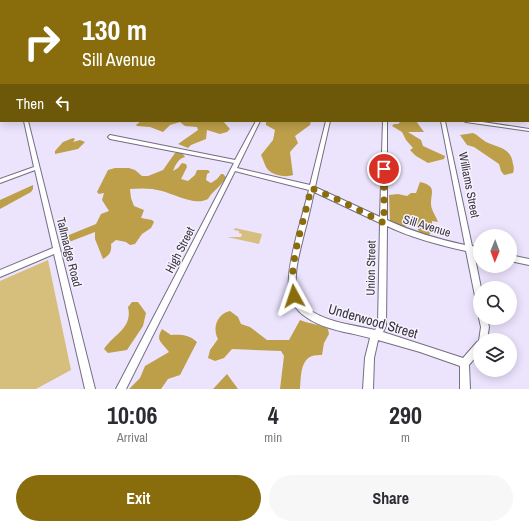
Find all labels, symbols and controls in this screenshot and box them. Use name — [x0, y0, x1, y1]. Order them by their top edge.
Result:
text: 130 m — [82, 11, 147, 49]
icon: right — [16, 16, 68, 68]
text: Sill Avenue — [82, 47, 156, 72]
icon: left — [52, 92, 74, 114]
text: Then — [16, 93, 44, 114]
street label: Williams Street — [455, 151, 483, 220]
pin — [367, 152, 401, 186]
icon: arrive — [373, 158, 395, 180]
street label: Sill Avenue — [401, 211, 453, 241]
street label: Tallmadge Road — [53, 215, 85, 289]
street label: High Street — [162, 224, 199, 276]
north arrow — [473, 229, 517, 273]
map controls — [473, 229, 517, 377]
street label: Union Street — [363, 240, 379, 296]
position arrow — [273, 275, 315, 317]
button: search — [473, 281, 517, 325]
street label: Underwood Street — [326, 300, 420, 342]
button: layers — [473, 333, 517, 377]
text: 10:06 — [107, 399, 157, 431]
text: 4 — [268, 399, 279, 431]
text: 290 — [389, 399, 422, 431]
text: Arrival — [117, 429, 148, 446]
text: min — [264, 429, 282, 446]
text: m — [401, 429, 410, 446]
button: Exit — [16, 475, 261, 521]
button: Share — [269, 475, 513, 521]

